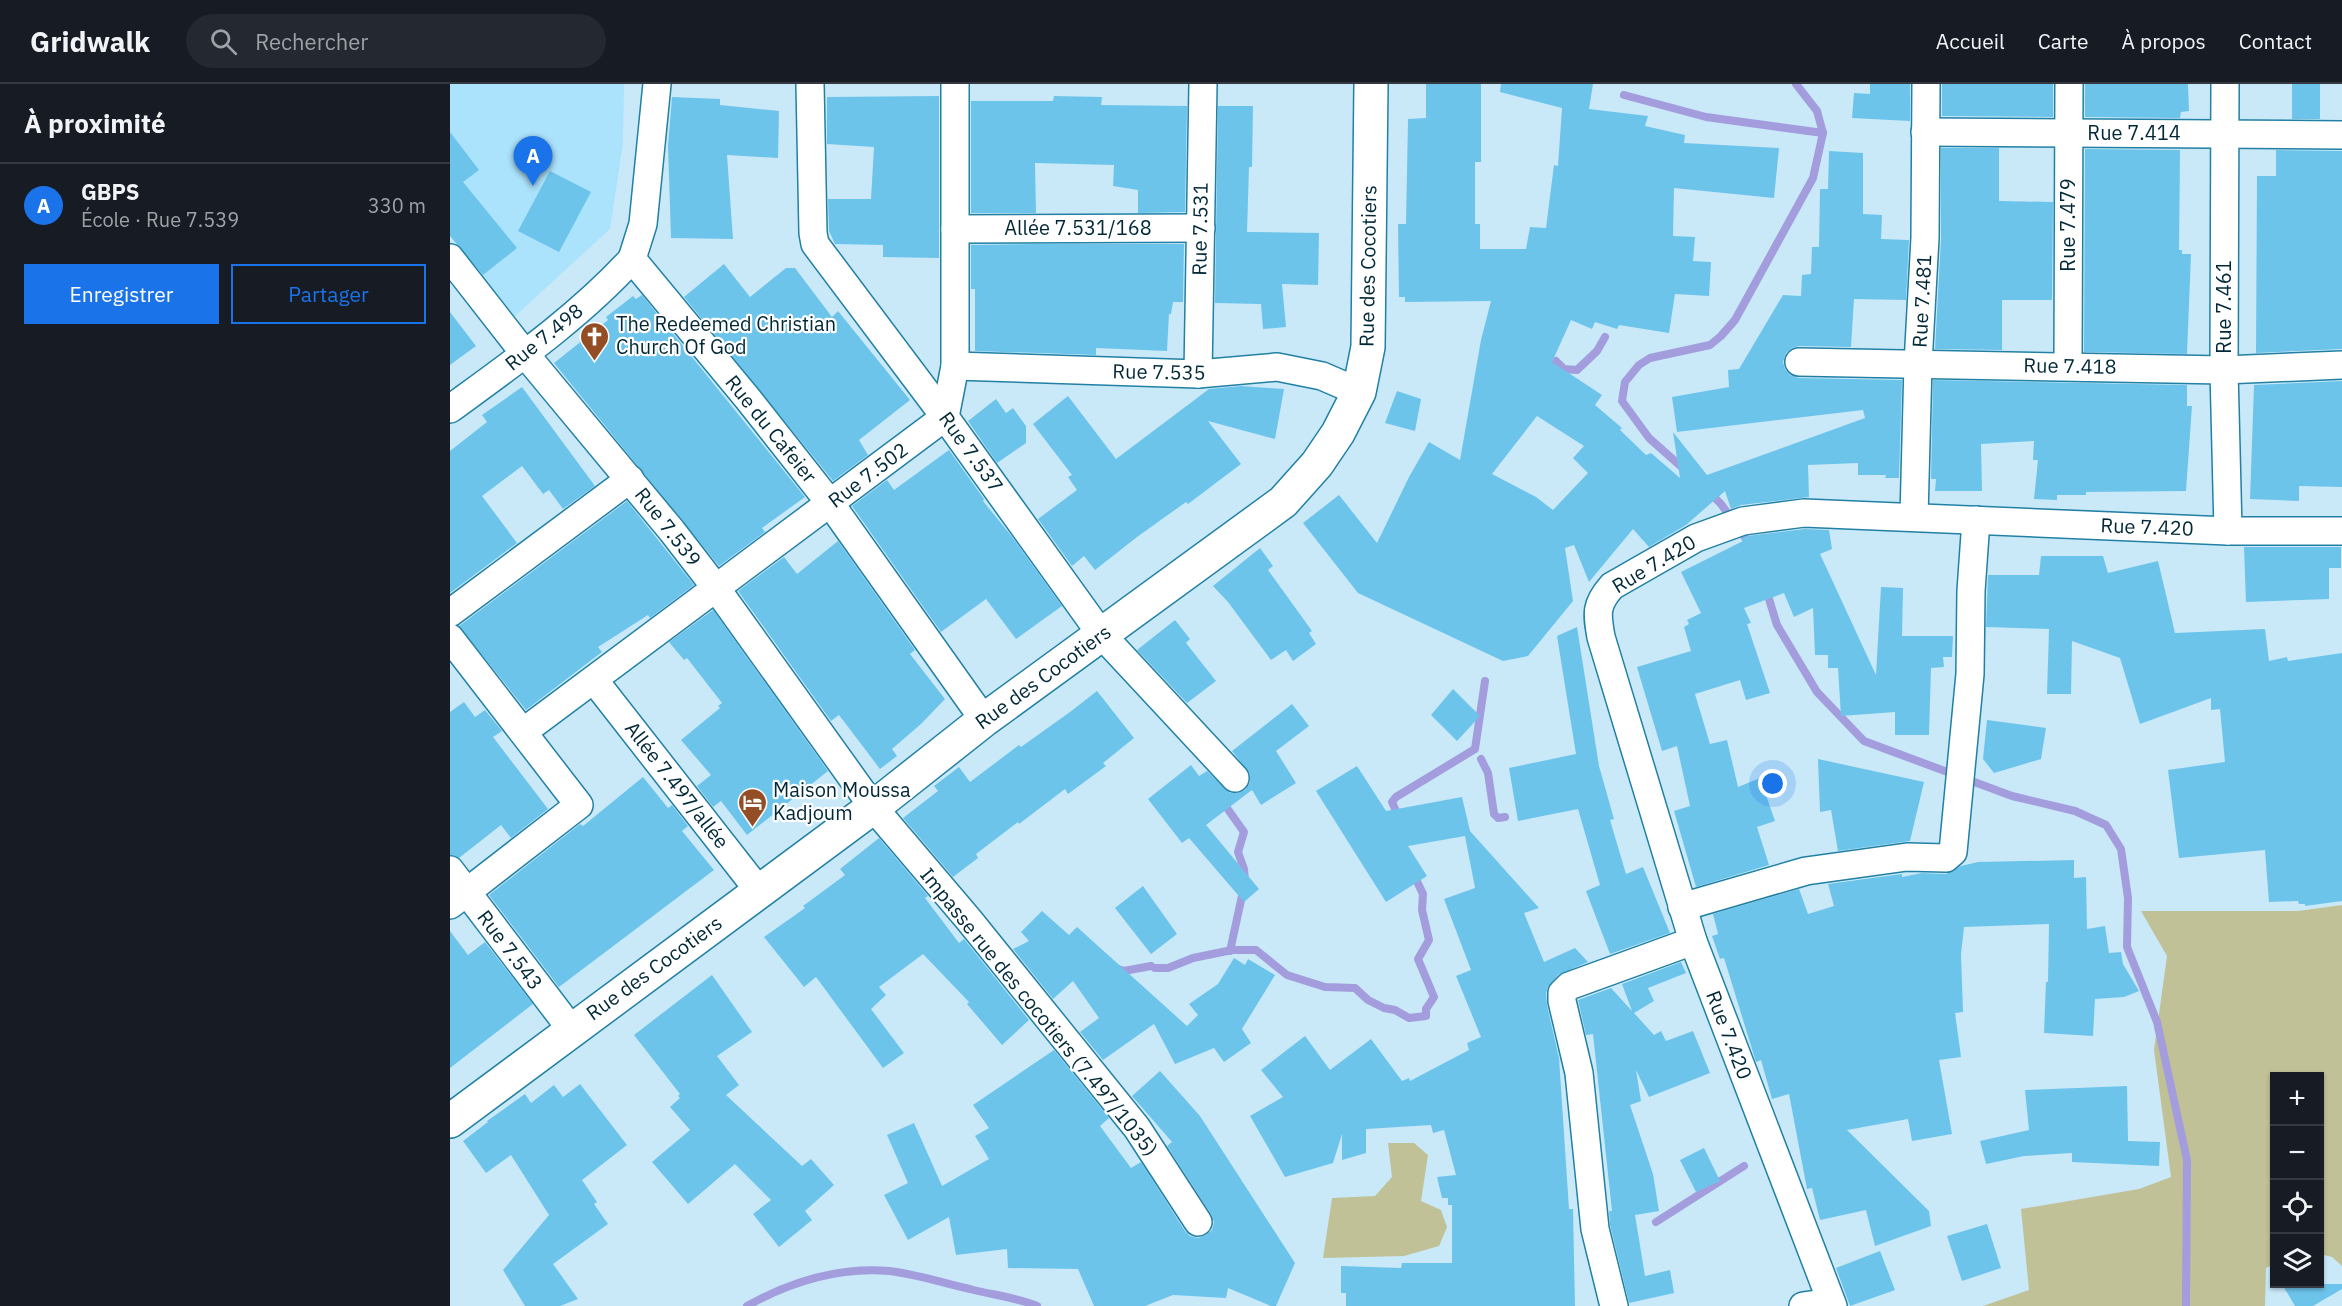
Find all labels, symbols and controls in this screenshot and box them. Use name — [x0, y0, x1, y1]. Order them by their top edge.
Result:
search box — [186, 14, 606, 68]
text: Gridwalk — [30, 23, 150, 60]
icon: search — [207, 25, 240, 58]
text: Rechercher — [255, 27, 368, 56]
text: Accueil — [1936, 27, 2005, 55]
text: Carte — [2038, 27, 2089, 55]
text: À propos — [2122, 27, 2206, 55]
text: Contact — [2239, 27, 2312, 55]
text: À proximité — [24, 106, 166, 140]
street label: Rue 7.414 — [2087, 119, 2181, 146]
pin: A — [514, 136, 553, 186]
text: GBPS — [81, 177, 139, 206]
street label: Rue 7.479 — [2054, 178, 2081, 272]
street label: Rue 7.531 — [1185, 182, 1214, 276]
street label: Rue des Cocotiers — [1353, 185, 1382, 347]
text: A — [37, 192, 50, 219]
text: 330 m — [368, 192, 426, 219]
text: École · Rue 7.539 — [81, 206, 239, 233]
street label: Allée 7.531/168 — [1004, 214, 1152, 241]
street label: Rue 7.481 — [1906, 254, 1937, 348]
street label: Rue 7.461 — [2210, 260, 2237, 354]
button: Enregistrer — [24, 264, 219, 324]
button: Partager — [231, 264, 426, 324]
street label: Rue 7.498 — [499, 297, 588, 376]
place label: The Redeemed Christian Church Of God — [616, 310, 836, 360]
church icon: The Redeemed Christian Church Of God — [579, 320, 611, 362]
street label: Rue 7.418 — [2023, 351, 2117, 380]
street label: Rue 7.535 — [1112, 357, 1206, 386]
street label: Rue du Cafeier — [720, 369, 823, 488]
street label: Rue 7.537 — [933, 406, 1010, 497]
street label: Rue 7.502 — [822, 436, 913, 513]
street label: Rue 7.539 — [629, 482, 708, 572]
street label: Rue 7.420 — [2100, 511, 2194, 542]
street label: Rue 7.420 — [1607, 528, 1701, 599]
street label: Rue des Cocotiers — [969, 618, 1116, 735]
street label: Allée 7.497/allée — [619, 715, 736, 854]
your location — [1758, 769, 1787, 798]
place label: Maison Moussa Kadjoum — [773, 776, 911, 826]
hotel icon: Maison Moussa Kadjoum — [736, 786, 768, 828]
street label: Impasse rue des cocotiers (7.497/1035) — [914, 862, 1164, 1162]
street label: Rue 7.543 — [472, 904, 549, 995]
street label: Rue des Cocotiers — [580, 909, 727, 1026]
street label: Rue 7.420 — [1700, 986, 1759, 1083]
map controls — [2270, 1072, 2324, 1288]
button: + — [2270, 1072, 2324, 1126]
button: − — [2270, 1126, 2324, 1180]
button: locate — [2270, 1180, 2324, 1234]
button: layers — [2270, 1234, 2324, 1288]

